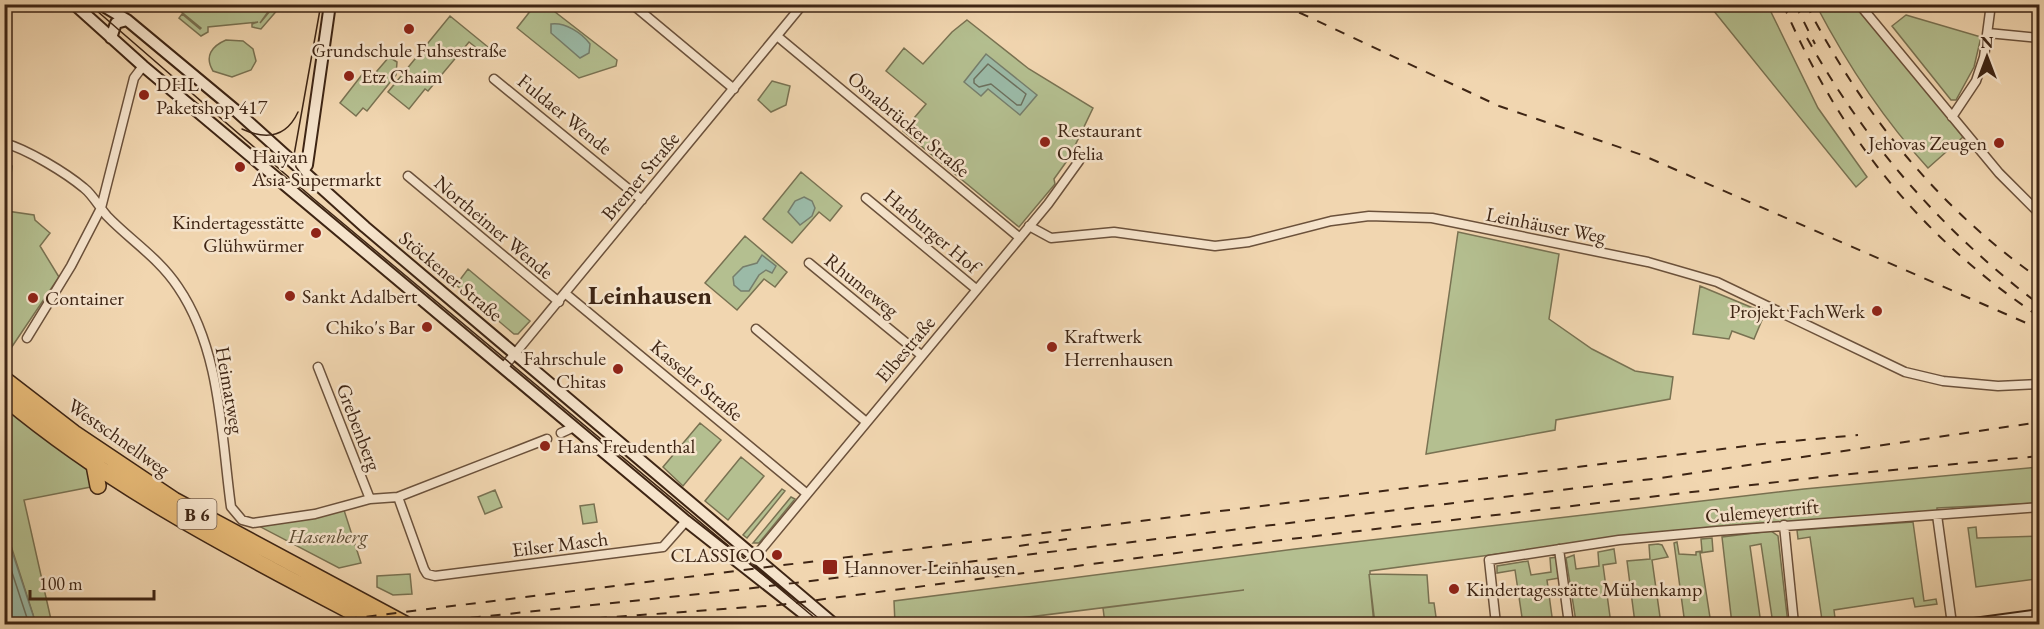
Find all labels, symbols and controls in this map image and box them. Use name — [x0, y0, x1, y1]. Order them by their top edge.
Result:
marker: Grundschule Fuhsestraße — [402, 22, 416, 36]
north arrow — [1957, 27, 2017, 87]
text: N — [1981, 32, 1994, 53]
place label: Grundschule Fuhsestraße — [311, 37, 507, 63]
place label: Etz Chaim — [361, 63, 443, 89]
street label: Osnabrücker Straße — [842, 65, 976, 183]
street label: Fuldaer Wende — [512, 68, 618, 160]
marker: Etz Chaim — [342, 69, 356, 83]
place label: DHL Paketshop 417 — [156, 71, 268, 120]
marker: DHL Paketshop 417 — [137, 88, 151, 102]
place label: Restaurant Ofelia — [1057, 117, 1143, 166]
street label: Bremer Straße — [595, 126, 685, 226]
place label: Jehovas Zeugen — [1866, 130, 1987, 156]
marker: Restaurant Ofelia — [1038, 135, 1052, 149]
marker: Jehovas Zeugen — [1992, 136, 2006, 150]
place label: Haiyan Asia-Supermarkt — [251, 143, 382, 192]
marker: Haiyan Asia-Supermarkt — [233, 160, 247, 174]
street label: Northeimer Wende — [429, 169, 559, 285]
street label: Harburger Hof — [878, 183, 988, 281]
street label: Leinhäuser Weg — [1484, 201, 1608, 249]
place label: Kindertagesstätte Glühwürmer — [172, 209, 304, 258]
street label: Stöckener Straße — [394, 225, 509, 327]
marker: Kindertagesstätte Glühwürmer — [309, 226, 323, 240]
street label: Rhumeweg — [820, 247, 905, 323]
district label: Leinhausen — [588, 278, 712, 312]
place label: Sankt Adalbert — [302, 283, 418, 309]
place label: Container — [45, 285, 124, 311]
marker: Sankt Adalbert — [283, 289, 297, 303]
marker: Container — [26, 291, 40, 305]
place label: Projekt FachWerk — [1729, 298, 1866, 324]
marker: Projekt FachWerk — [1870, 304, 1884, 318]
street label: Elbestraße — [870, 310, 941, 388]
place label: Chiko's Bar — [325, 314, 415, 340]
marker: Chiko's Bar — [420, 320, 434, 334]
place label: Kraftwerk Herrenhausen — [1064, 323, 1174, 372]
street label: Kasseler Straße — [645, 333, 749, 427]
marker: Kraftwerk Herrenhausen — [1045, 340, 1059, 354]
street label: Heimatweg — [210, 344, 251, 436]
place label: Fahrschule Chitas — [523, 345, 606, 394]
marker: Fahrschule Chitas — [611, 362, 625, 376]
street label: Grebenberg — [331, 380, 388, 475]
street label: Westschnellweg — [63, 392, 176, 482]
place label: Hans Freudenthal — [557, 433, 695, 459]
marker: Hans Freudenthal — [538, 439, 552, 453]
street label: Culemeyertrift — [1704, 493, 1821, 529]
road number: B 6 — [178, 499, 216, 529]
park label: Hasenberg — [288, 523, 368, 549]
street label: Eilser Masch — [511, 525, 609, 563]
place label: CLASSICO — [670, 542, 765, 568]
marker: CLASSICO — [770, 548, 784, 562]
place label: Hannover-Leinhausen — [844, 554, 1016, 580]
marker: Hannover-Leinhausen — [821, 558, 839, 576]
scale bar — [30, 563, 154, 601]
text: 100 m — [39, 572, 83, 595]
place label: Kindertagesstätte Mühenkamp — [1466, 576, 1703, 602]
marker: Kindertagesstätte Mühenkamp — [1447, 582, 1461, 596]

